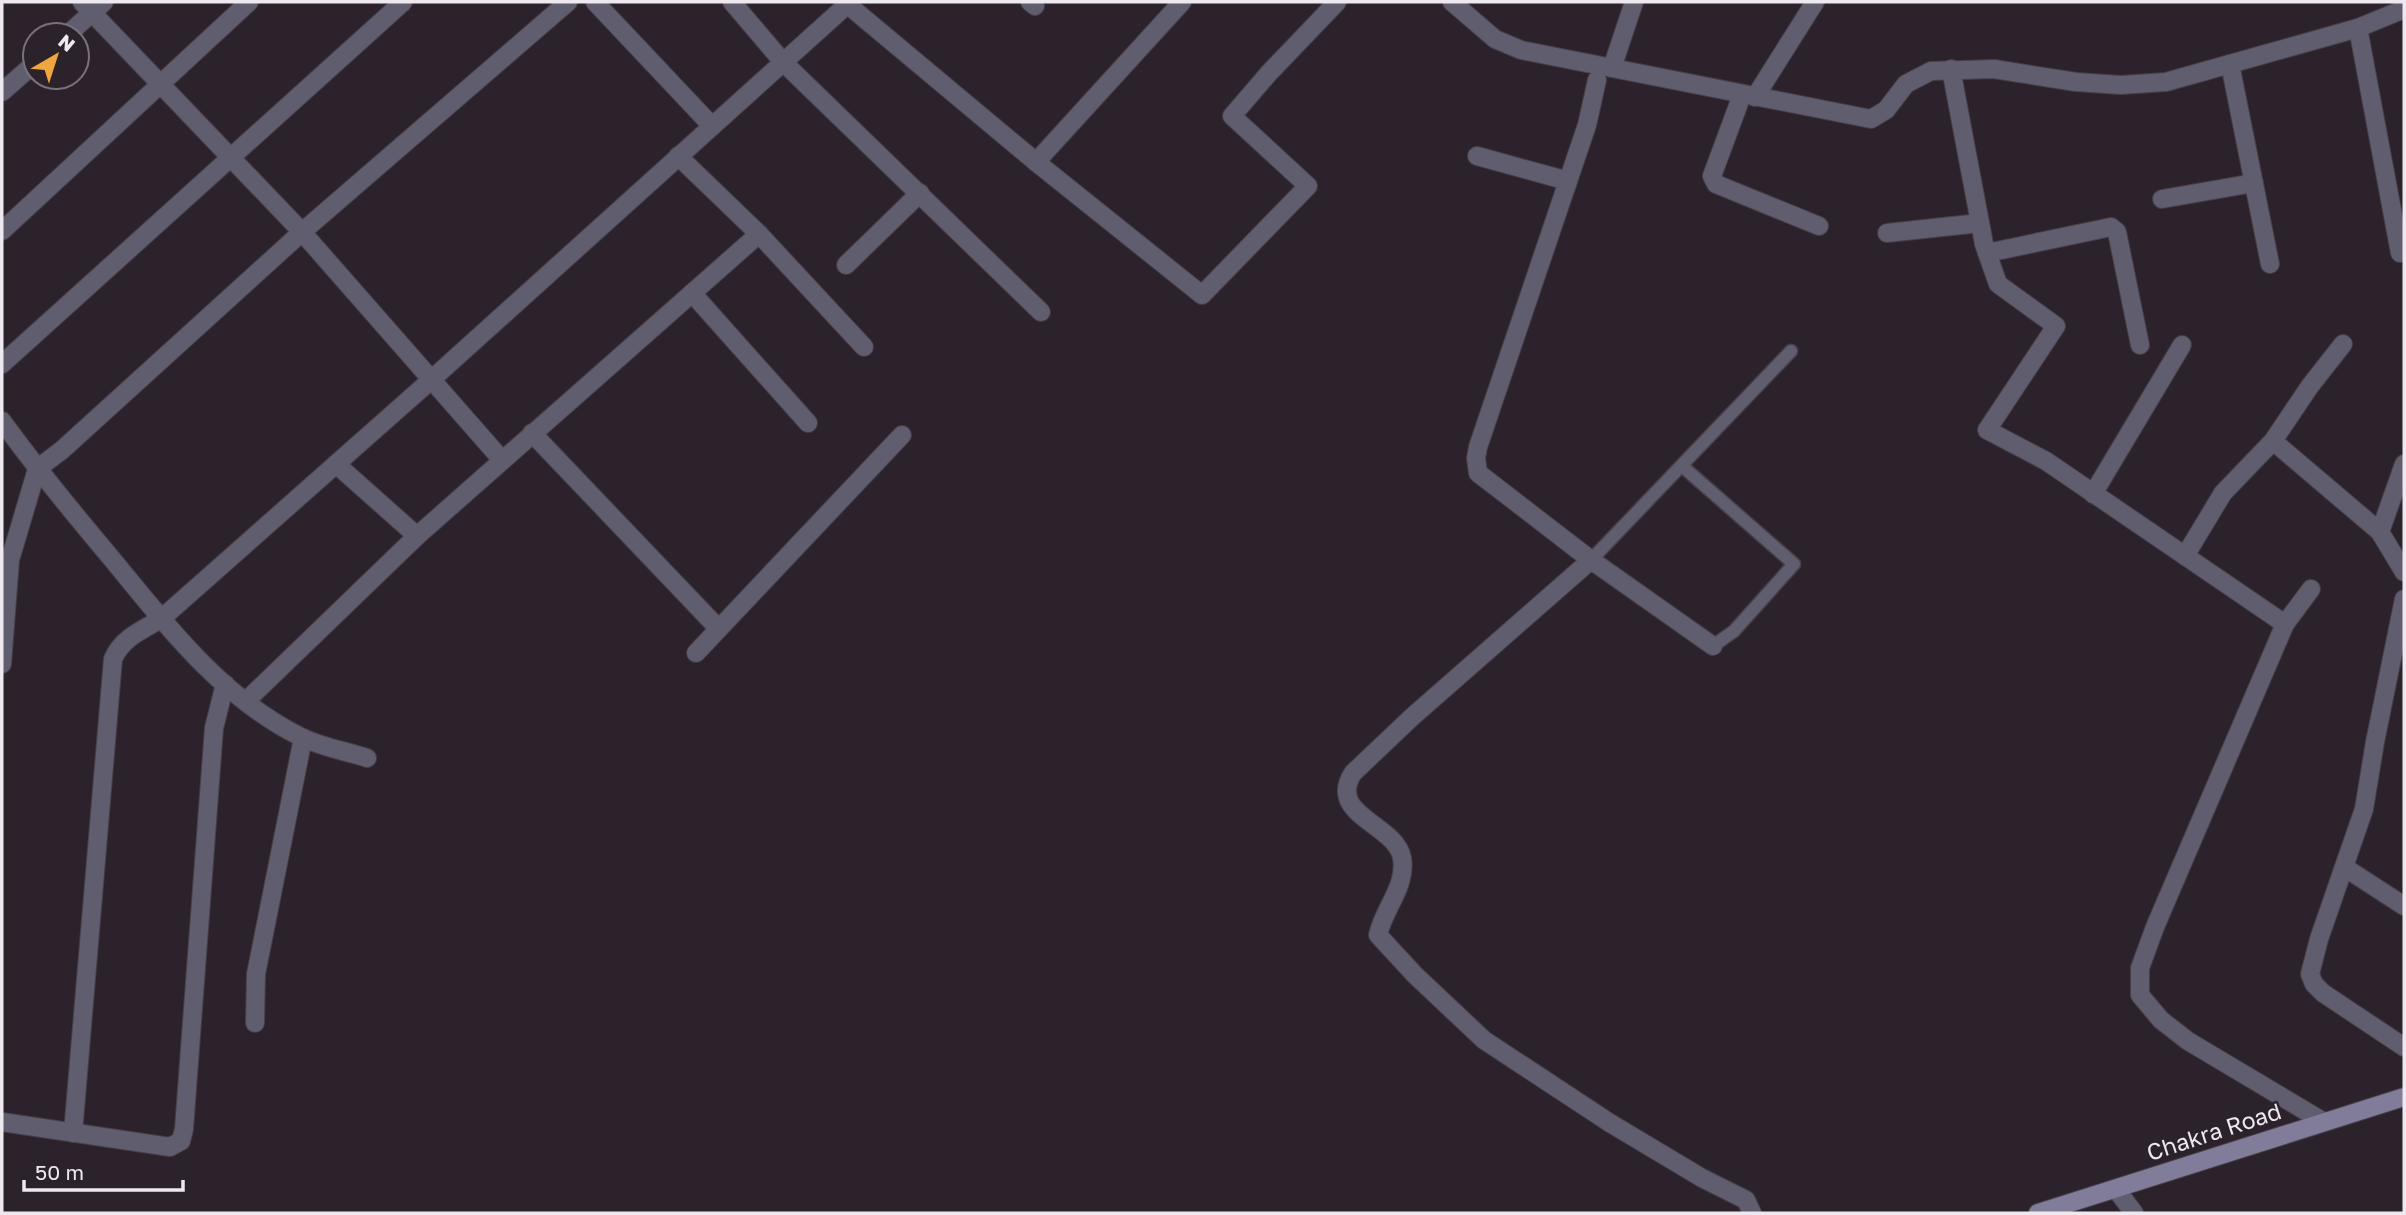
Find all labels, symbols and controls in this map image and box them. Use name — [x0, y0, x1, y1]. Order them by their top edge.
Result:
north arrow — [21, 21, 91, 91]
text: N — [54, 29, 80, 56]
street label: Chakra Road — [2143, 1096, 2284, 1166]
scale bar — [24, 1148, 184, 1192]
text: 50 m — [35, 1159, 84, 1185]

